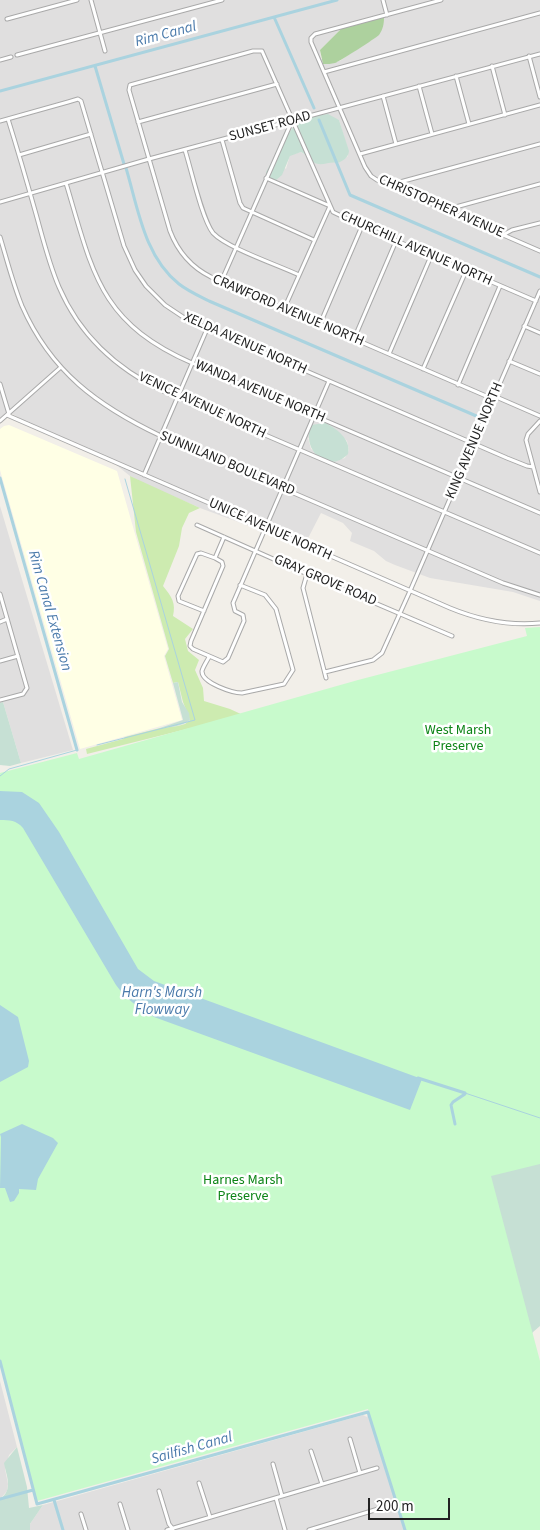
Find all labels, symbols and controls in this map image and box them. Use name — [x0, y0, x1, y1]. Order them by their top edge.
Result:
water label: Rim Canal — [133, 18, 199, 52]
street label: SUNSET ROAD — [227, 108, 313, 146]
street label: CHRISTOPHER AVENUE — [376, 172, 506, 242]
street label: CHURCHILL AVENUE NORTH — [338, 208, 494, 290]
street label: CRAWFORD AVENUE NORTH — [210, 271, 366, 351]
street label: XELDA AVENUE NORTH — [181, 309, 309, 379]
street label: WANDA AVENUE NORTH — [192, 357, 328, 427]
street label: VENICE AVENUE NORTH — [136, 369, 268, 443]
street label: KING AVENUE NORTH — [443, 380, 507, 502]
street label: SUNNILAND BOULEVARD — [157, 428, 297, 500]
street label: UNICE AVENUE NORTH — [206, 495, 334, 565]
water label: Rim Canal Extension — [23, 549, 75, 673]
street label: GRAY GROVE ROAD — [271, 552, 379, 610]
park label: West Marsh Preserve — [425, 723, 491, 756]
water label: Harn's Marsh Flowway — [122, 985, 202, 1020]
park label: Harnes Marsh Preserve — [203, 1173, 283, 1206]
water label: Sailfish Canal — [149, 1429, 235, 1469]
scale bar — [370, 1488, 452, 1520]
text: 200 m — [376, 1496, 414, 1517]

